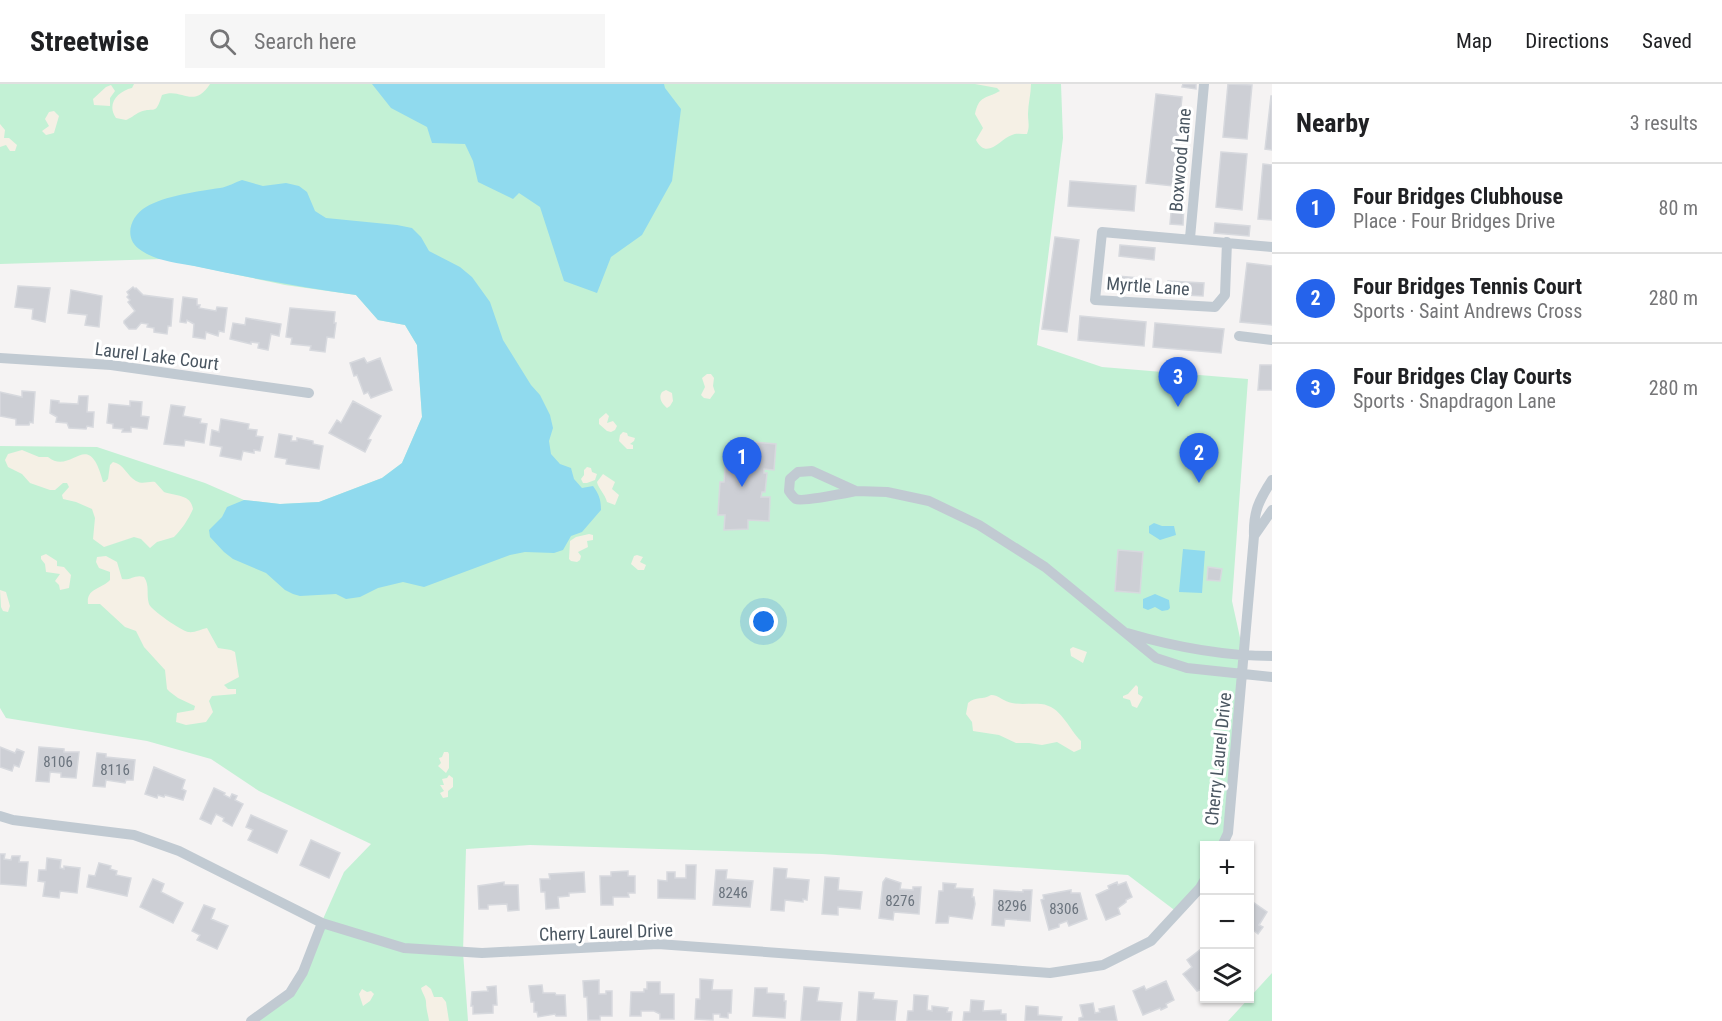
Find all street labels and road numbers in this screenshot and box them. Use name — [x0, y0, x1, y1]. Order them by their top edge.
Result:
street label: Boxwood Lane — [1165, 107, 1195, 213]
street label: Myrtle Lane — [1106, 273, 1190, 299]
street label: Laurel Lake Court — [94, 338, 220, 374]
street label: Cherry Laurel Drive — [1201, 691, 1235, 827]
street label: Cherry Laurel Drive — [539, 919, 673, 945]

